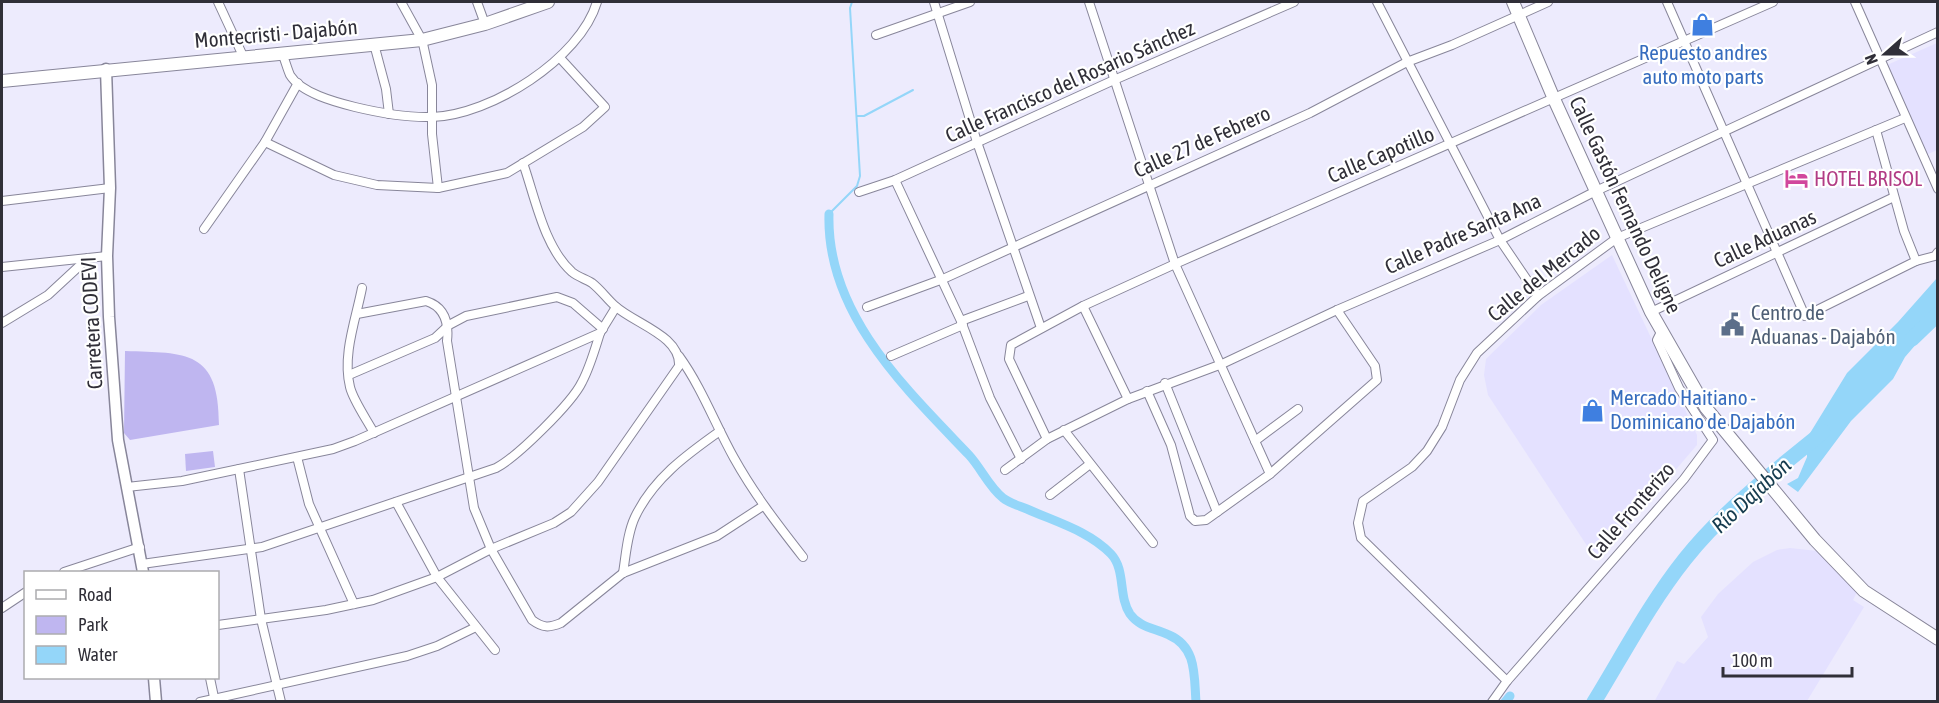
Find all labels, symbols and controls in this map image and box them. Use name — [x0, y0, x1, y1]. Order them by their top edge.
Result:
shop icon: Repuesto andres auto moto parts — [1690, 12, 1716, 38]
street label: Montecristi - Dajabón — [193, 14, 358, 52]
street label: Calle Francisco del Rosario Sánchez — [941, 15, 1198, 147]
north arrow — [1855, 24, 1915, 84]
place label: Repuesto andres auto moto parts — [1639, 40, 1767, 88]
text: N — [1861, 52, 1881, 67]
street label: Calle Gastón Fernando Deligne — [1565, 92, 1687, 317]
street label: Calle 27 de Febrero — [1130, 100, 1274, 182]
street label: Calle Capotillo — [1324, 121, 1437, 187]
hotel icon: HOTEL BRISOL — [1783, 166, 1809, 192]
place label: HOTEL BRISOL — [1814, 166, 1922, 190]
street label: Calle Padre Santa Ana — [1381, 188, 1544, 278]
street label: Calle Aduanas — [1710, 204, 1820, 272]
street label: Calle del Mercado — [1482, 221, 1604, 326]
street label: Carretera CODEVI — [76, 256, 106, 390]
place label: Centro de Aduanas - Dajabón — [1751, 300, 1896, 348]
public building icon: Centro de Aduanas - Dajabón — [1720, 312, 1746, 338]
place label: Mercado Haitiano - Dominicano de Dajabón — [1610, 385, 1796, 433]
shop icon: Mercado Haitiano - Dominicano de Dajabón — [1579, 397, 1605, 423]
water label: Río Dajabón — [1706, 452, 1796, 538]
street label: Calle Fronterizo — [1582, 457, 1679, 564]
legend — [24, 571, 219, 679]
text: Road — [78, 584, 112, 605]
text: Park — [78, 614, 108, 635]
scale bar — [1723, 640, 1852, 678]
text: Water — [78, 644, 118, 665]
text: 100 m — [1732, 650, 1773, 671]

